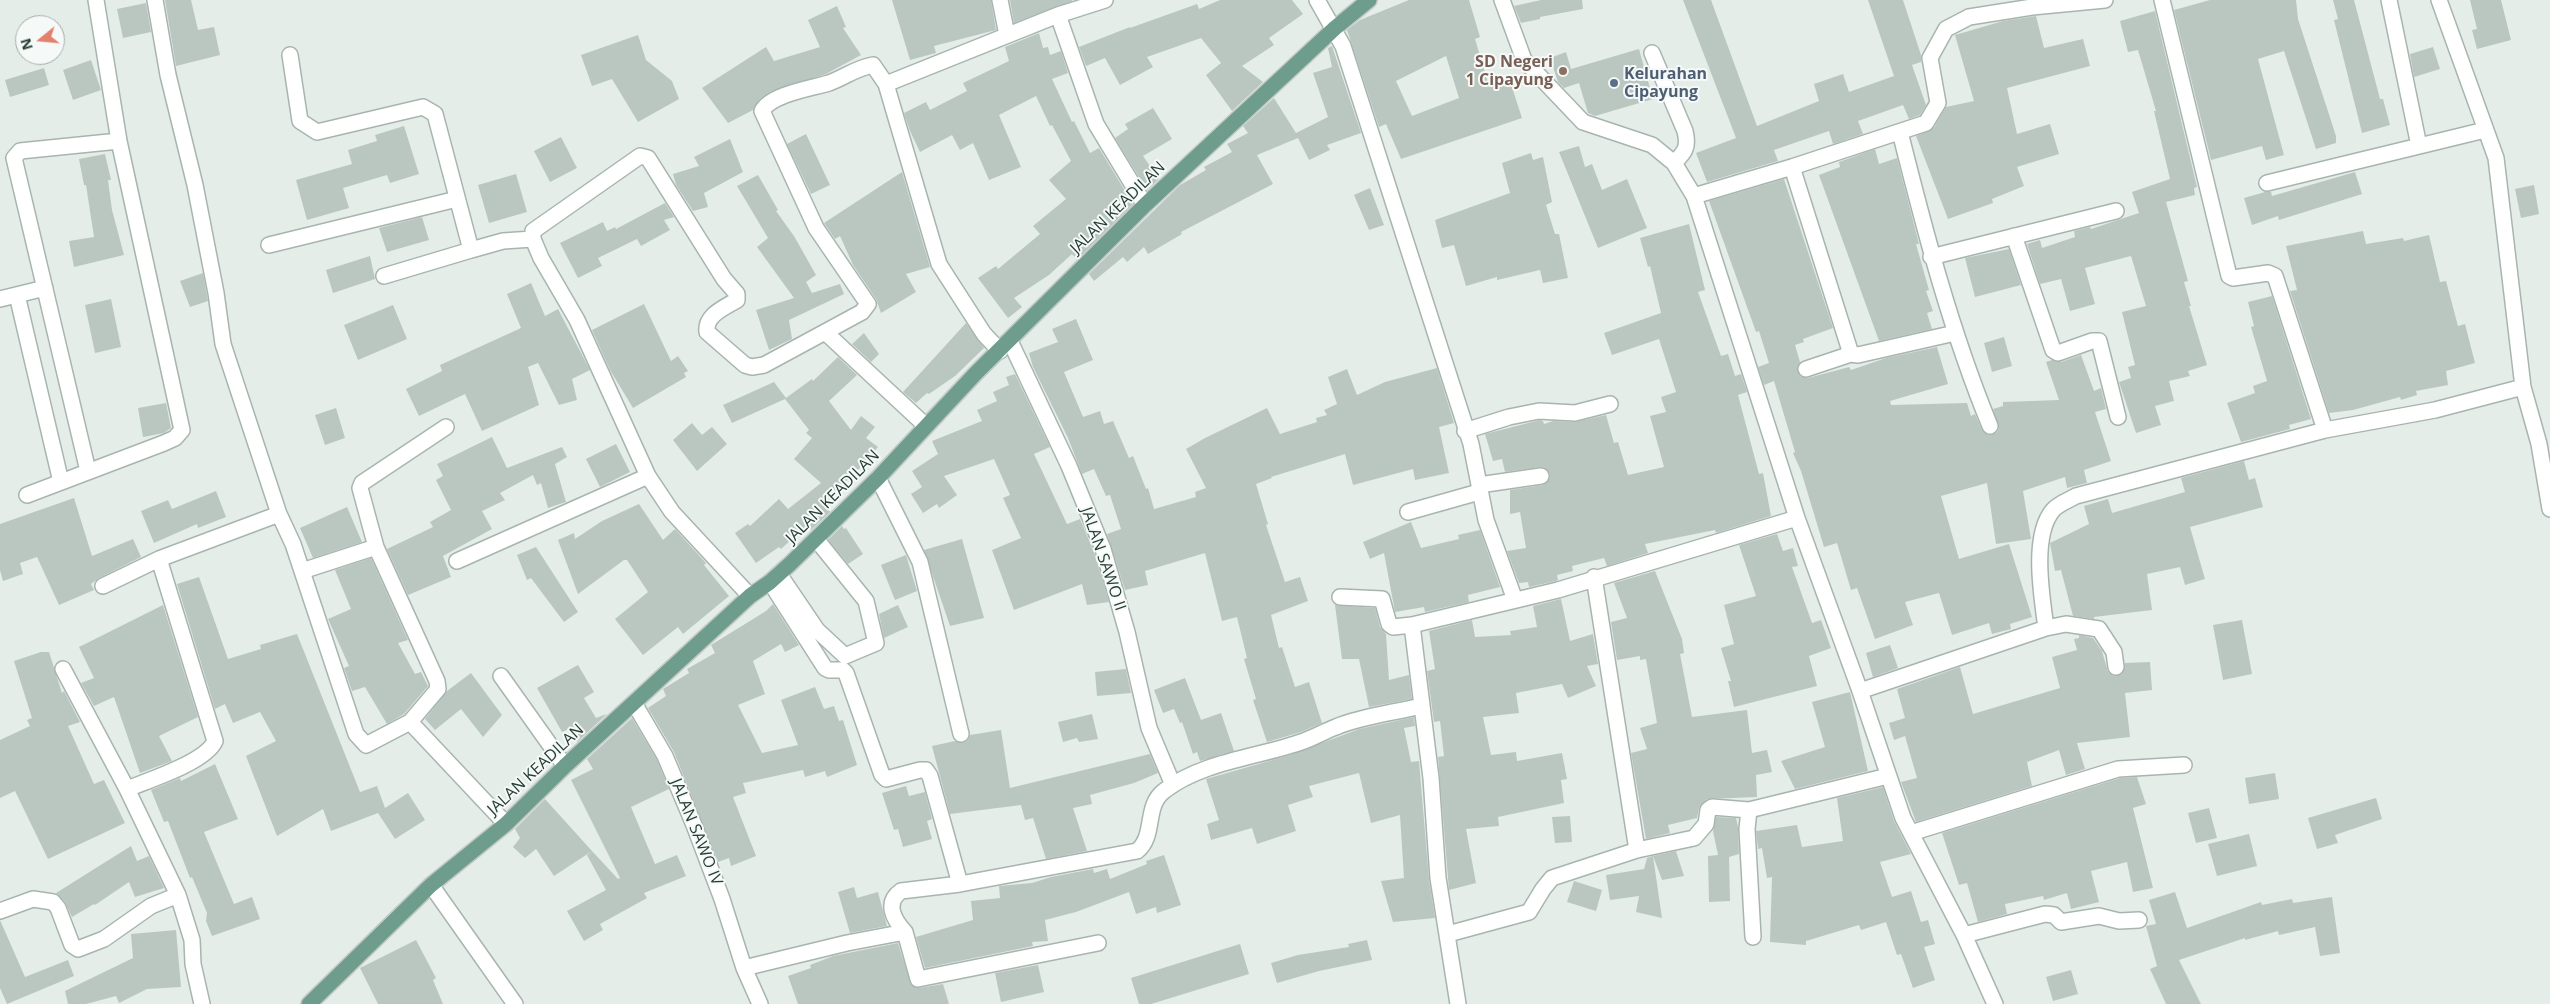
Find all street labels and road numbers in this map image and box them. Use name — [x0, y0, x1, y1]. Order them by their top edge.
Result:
street label: JALAN KEADILAN — [1067, 158, 1169, 258]
street label: JALAN KEADILAN — [782, 446, 884, 548]
street label: JALAN SAWO II — [1076, 505, 1130, 613]
street label: JALAN KEADILAN — [484, 721, 588, 819]
street label: JALAN SAWO IV — [666, 776, 726, 888]

